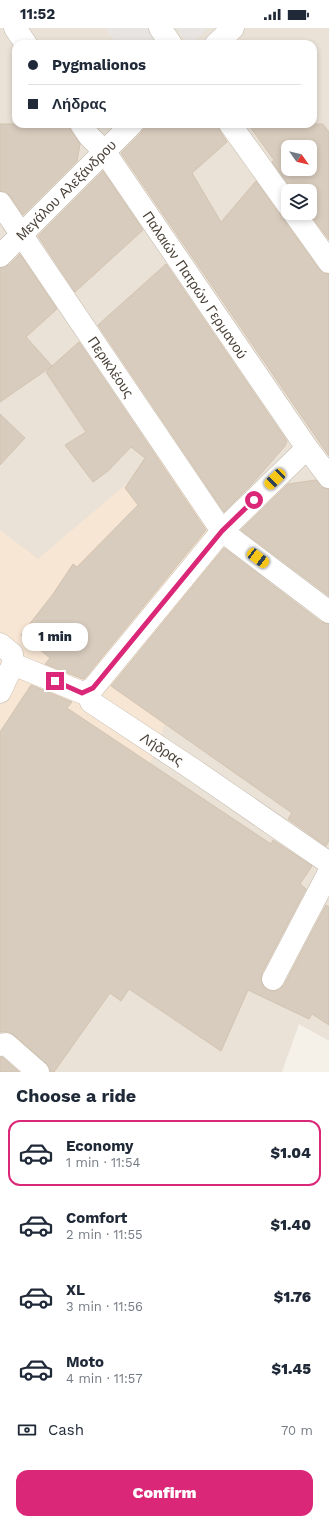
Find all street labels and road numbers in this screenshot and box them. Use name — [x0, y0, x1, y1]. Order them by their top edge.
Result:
street label: Μεγάλου Αλεξάνδρου — [13, 137, 119, 243]
street label: Παλαιών Πατρών Γερμανού — [140, 208, 250, 362]
street label: Περικλέους — [85, 334, 137, 401]
street label: Λήδρας — [138, 729, 187, 769]

